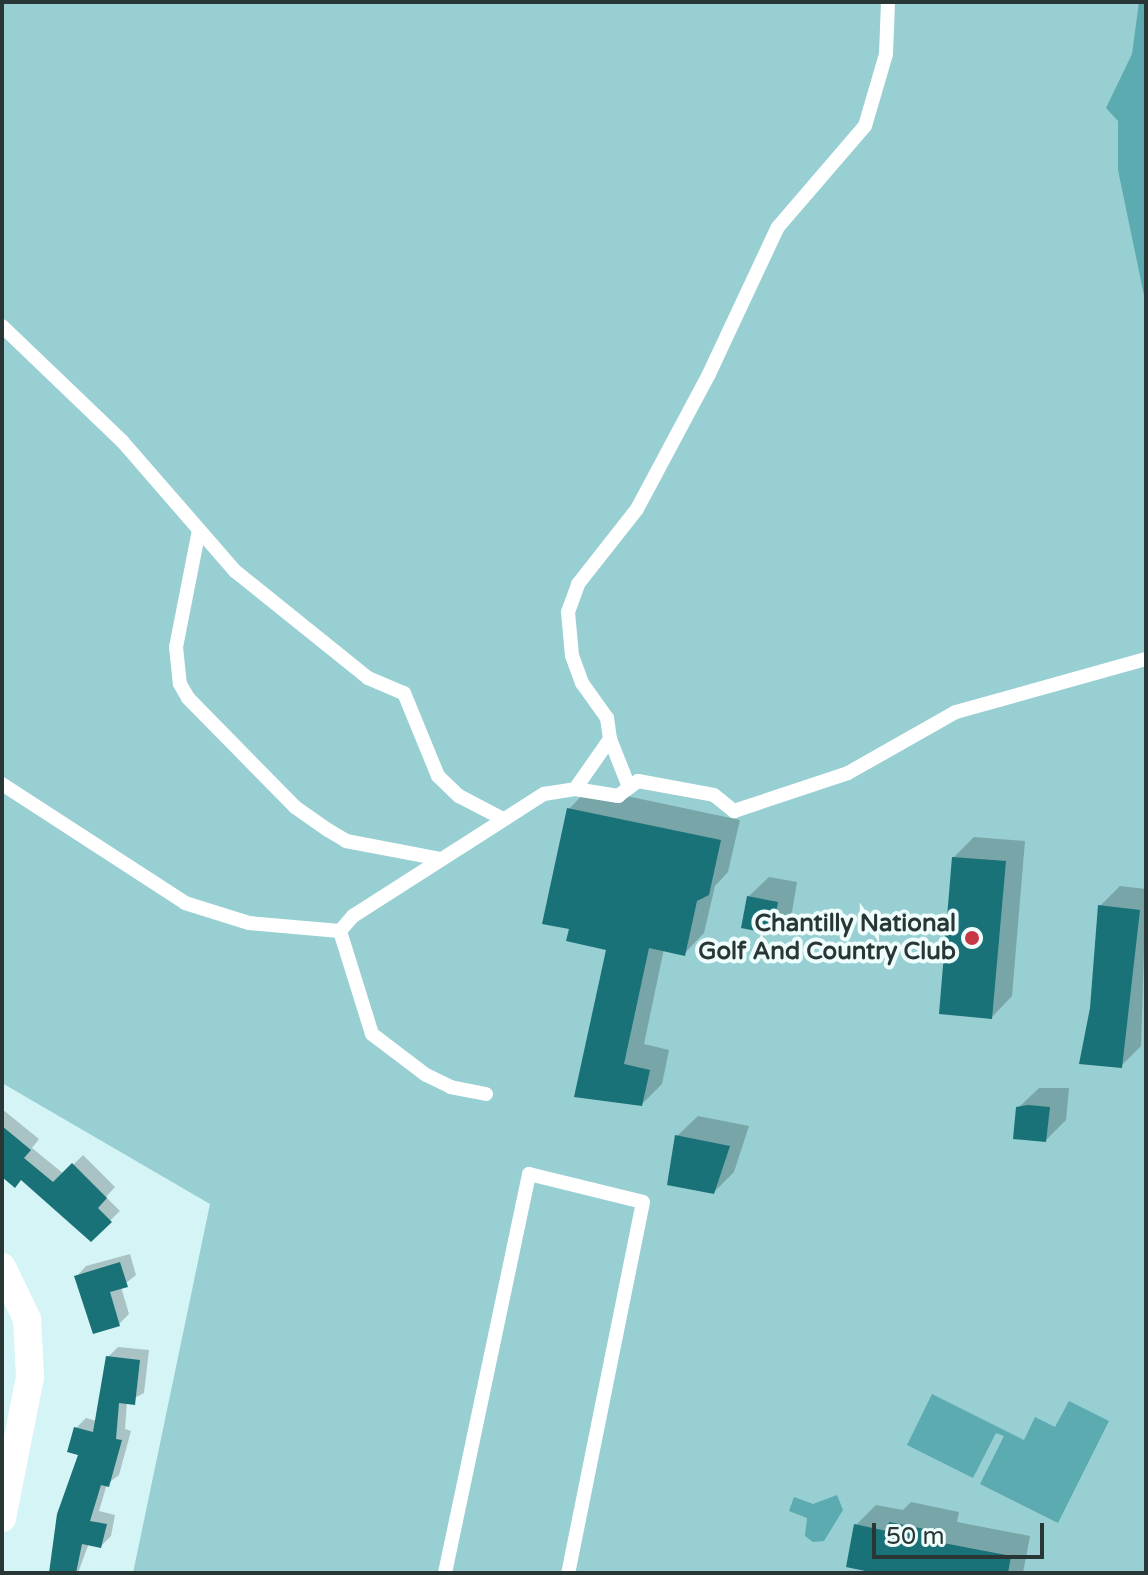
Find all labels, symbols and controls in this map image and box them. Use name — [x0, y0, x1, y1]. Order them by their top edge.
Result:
place label: Chantilly National Golf And Country Club — [698, 910, 956, 966]
marker: Chantilly National Golf And Country Club — [963, 929, 981, 947]
scale bar — [876, 1507, 1048, 1557]
text: 50 m — [886, 1522, 944, 1551]

